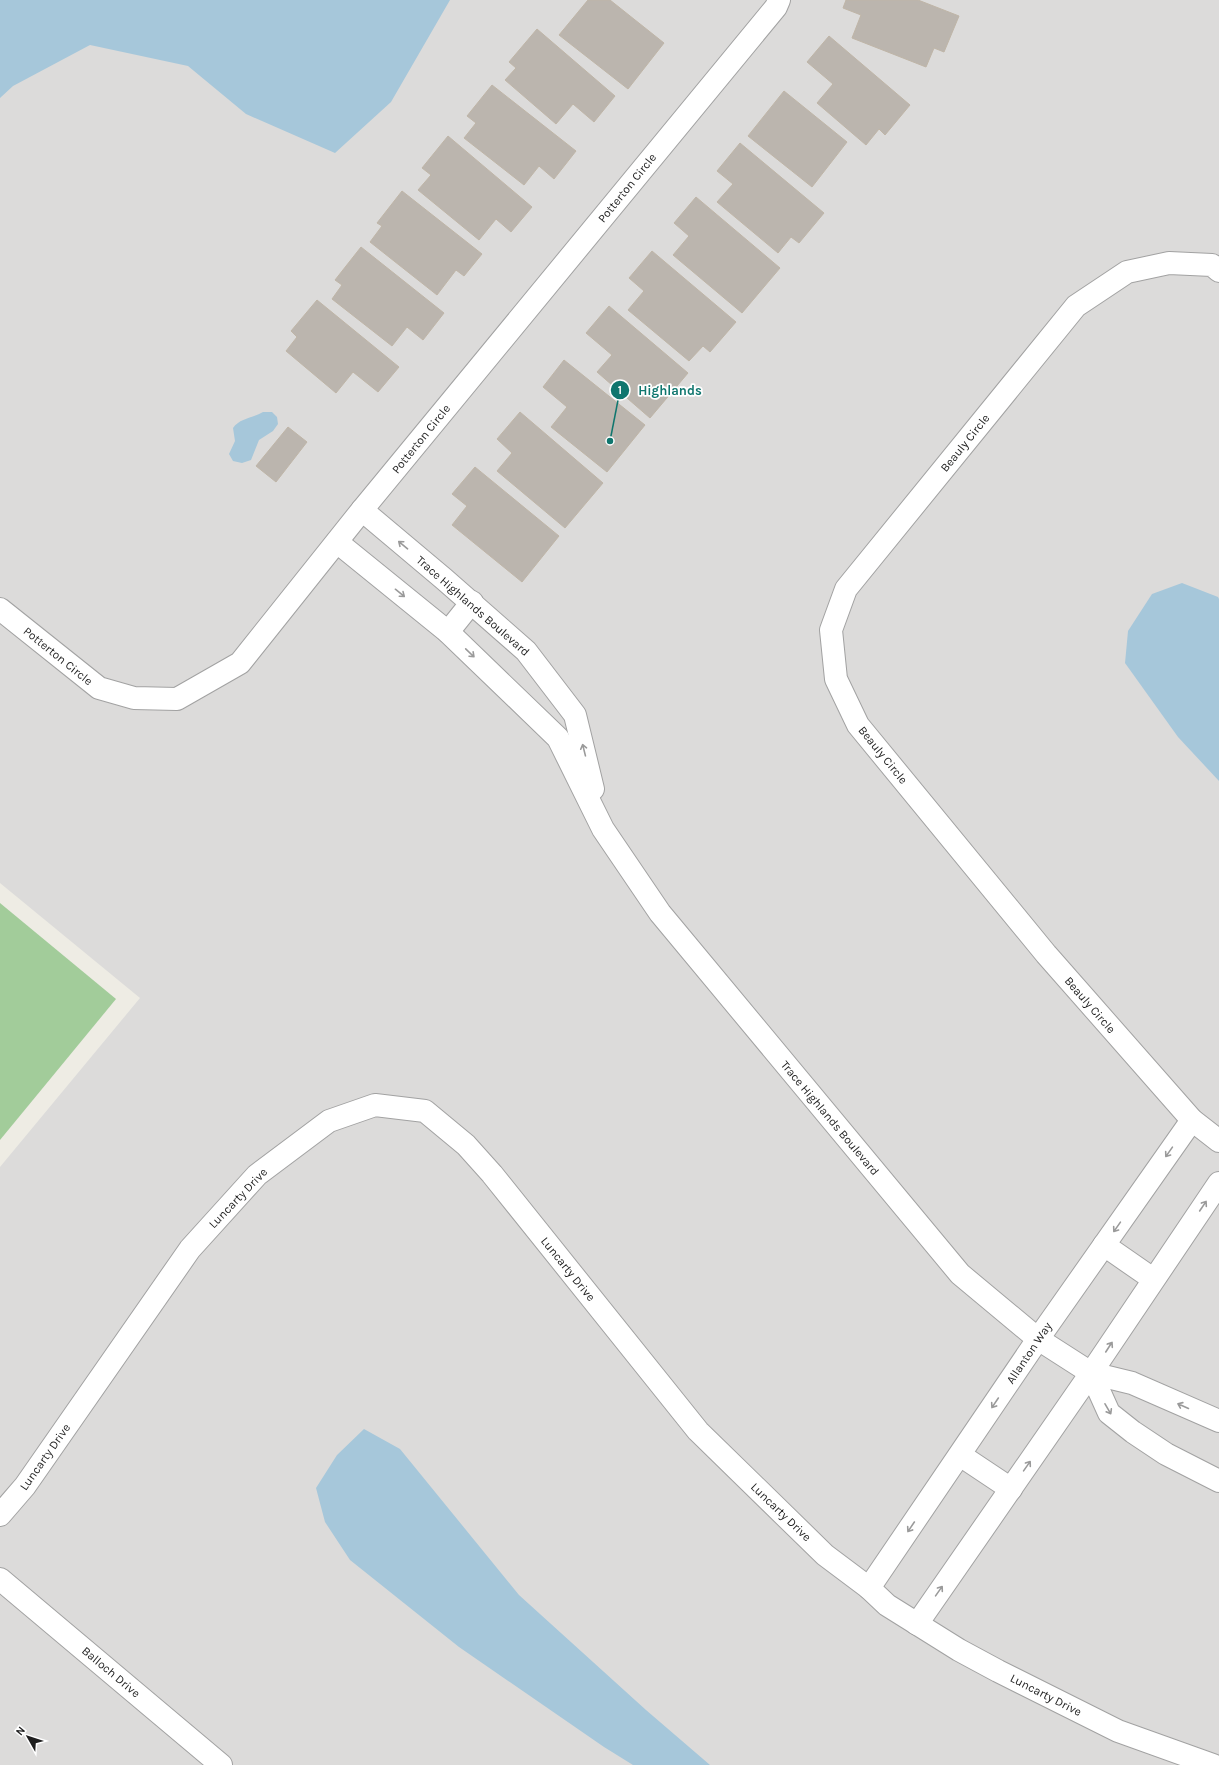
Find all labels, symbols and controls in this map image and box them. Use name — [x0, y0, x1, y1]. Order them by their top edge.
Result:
street label: Potterton Circle — [595, 151, 659, 225]
callout: Highlands — [610, 378, 710, 403]
text: 1 — [618, 383, 622, 397]
text: Highlands — [638, 383, 702, 398]
street label: Potterton Circle — [389, 402, 453, 476]
street label: Beauly Circle — [937, 411, 993, 475]
one-way arrow — [398, 541, 409, 550]
street label: Trace Highlands Boulevard — [414, 553, 532, 659]
one-way arrow — [394, 589, 405, 597]
street label: Potterton Circle — [21, 624, 95, 688]
one-way arrow — [465, 648, 475, 658]
street label: Beauly Circle — [855, 723, 911, 787]
one-way arrow — [579, 744, 587, 757]
street label: Beauly Circle — [1062, 974, 1118, 1036]
street label: Trace Highlands Boulevard — [778, 1058, 882, 1178]
one-way arrow — [1165, 1147, 1173, 1158]
street label: Luncarty Drive — [206, 1165, 270, 1231]
one-way arrow — [1199, 1200, 1207, 1211]
one-way arrow — [1113, 1221, 1121, 1232]
street label: Luncarty Drive — [538, 1234, 598, 1304]
street label: Allanton Way — [1003, 1319, 1055, 1386]
one-way arrow — [1105, 1341, 1113, 1353]
one-way arrow — [991, 1397, 999, 1408]
one-way arrow — [1178, 1401, 1190, 1409]
one-way arrow — [1103, 1403, 1112, 1414]
street label: Luncarty Drive — [17, 1421, 73, 1493]
one-way arrow — [1023, 1460, 1031, 1471]
street label: Luncarty Drive — [748, 1480, 814, 1544]
one-way arrow — [907, 1521, 915, 1532]
one-way arrow — [935, 1586, 943, 1597]
street label: Balloch Drive — [79, 1644, 143, 1700]
street label: Luncarty Drive — [1008, 1671, 1084, 1719]
north arrow — [8, 1717, 48, 1757]
text: N — [13, 1724, 28, 1738]

